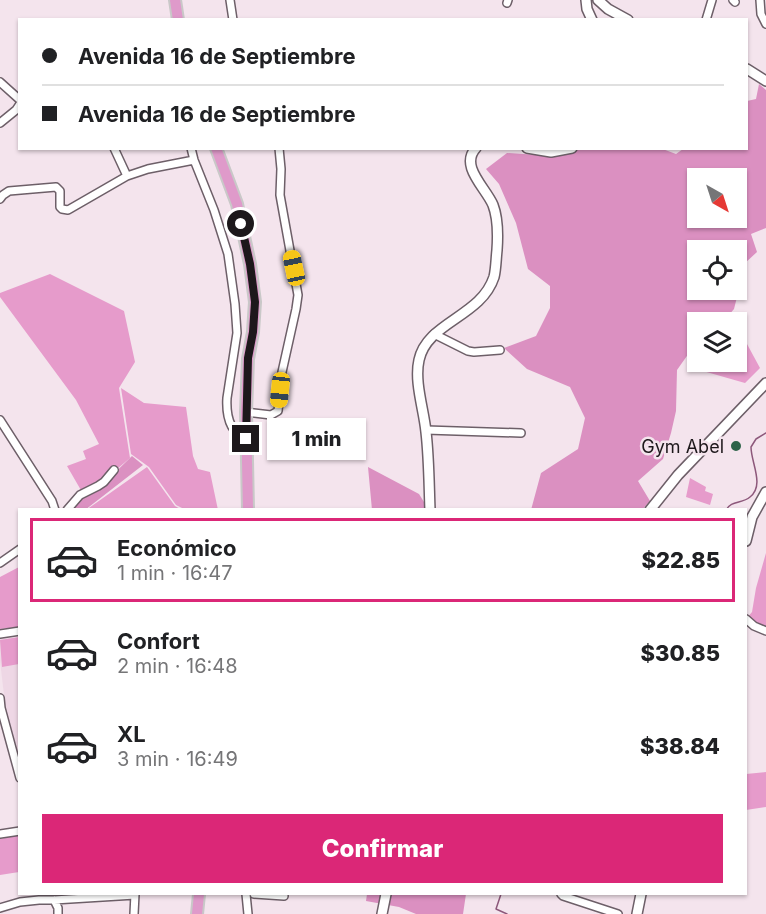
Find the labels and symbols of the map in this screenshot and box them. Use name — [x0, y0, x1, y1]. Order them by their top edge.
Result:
north arrow — [687, 168, 747, 228]
route start — [227, 210, 254, 237]
car — [281, 249, 307, 287]
car — [269, 371, 291, 409]
callout: 1 min — [267, 418, 366, 460]
route end — [232, 425, 259, 452]
place label: Gym Abel — [641, 436, 724, 457]
marker: Gym Abel — [729, 439, 743, 453]

